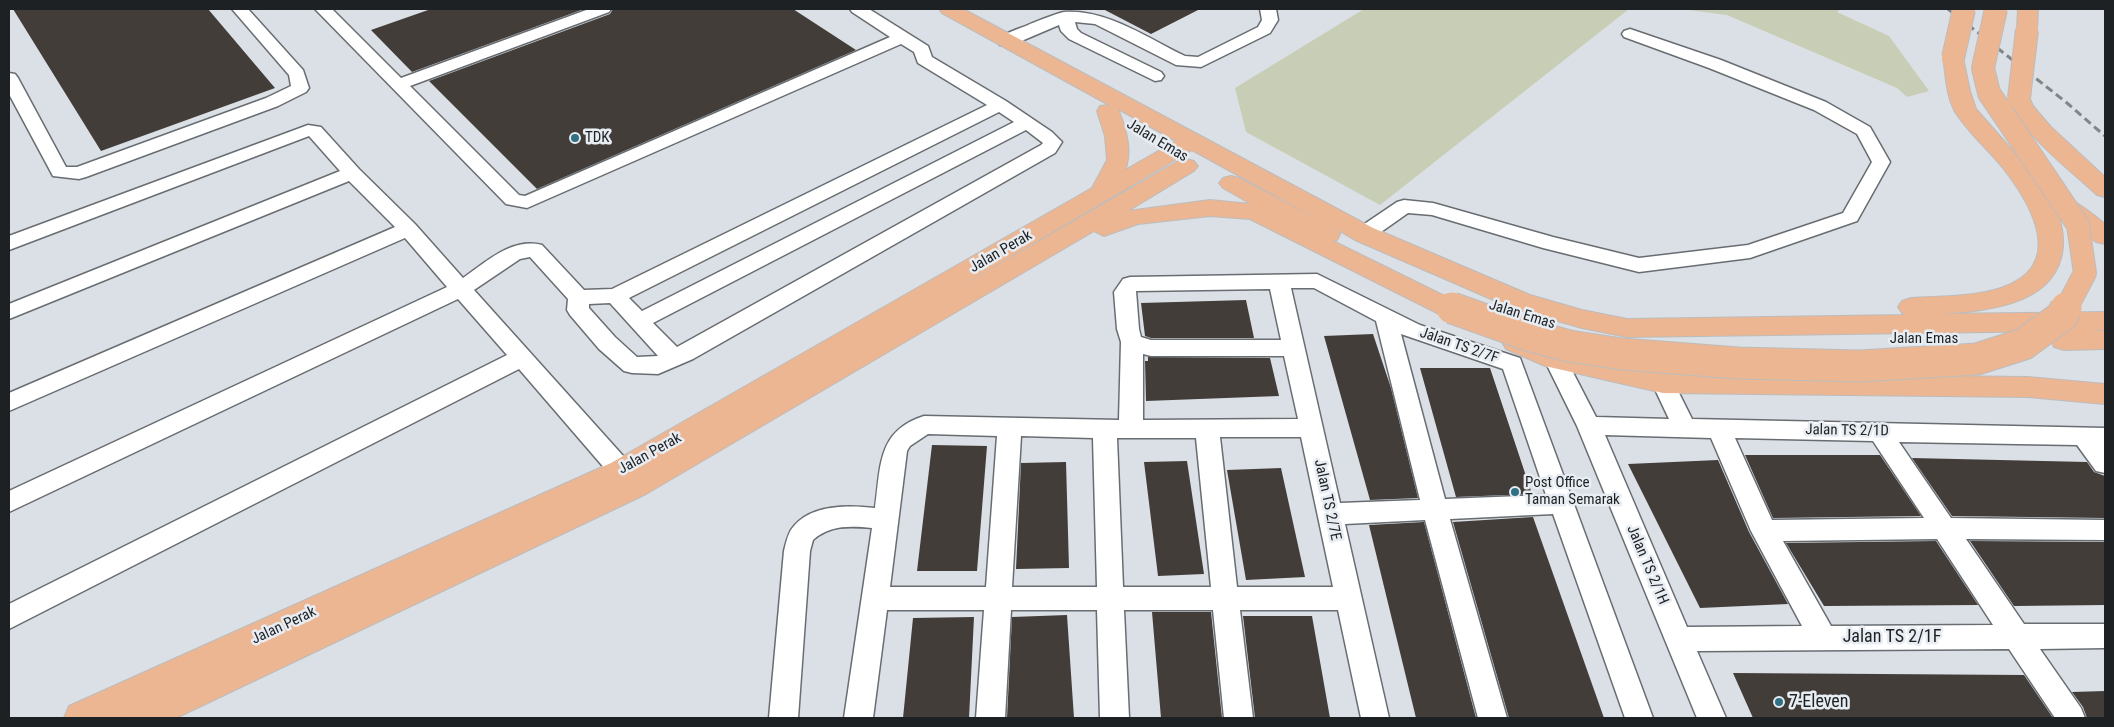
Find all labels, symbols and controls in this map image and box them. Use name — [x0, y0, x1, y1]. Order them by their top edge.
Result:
street label: Jalan Emas — [1123, 116, 1191, 166]
place label: TDK — [585, 129, 610, 147]
marker: TDK — [569, 132, 581, 144]
street label: Jalan Perak — [967, 227, 1035, 277]
street label: Jalan Emas — [1487, 296, 1557, 334]
street label: Jalan TS 2/7F — [1417, 324, 1501, 368]
street label: Jalan Emas — [1890, 330, 1958, 348]
street label: Jalan TS 2/1D — [1805, 421, 1889, 441]
street label: Jalan Perak — [615, 429, 685, 479]
street label: Jalan TS 2/7E — [1310, 458, 1344, 542]
place label: Post Office Taman Semarak — [1525, 474, 1620, 509]
marker: Post Office Taman Semarak — [1509, 486, 1521, 498]
street label: Jalan TS 2/1H — [1622, 523, 1672, 607]
street label: Jalan Perak — [249, 603, 319, 649]
street label: Jalan TS 2/1F — [1843, 626, 1941, 648]
place label: 7-Eleven — [1789, 691, 1848, 713]
marker: 7-Eleven — [1773, 696, 1785, 708]

